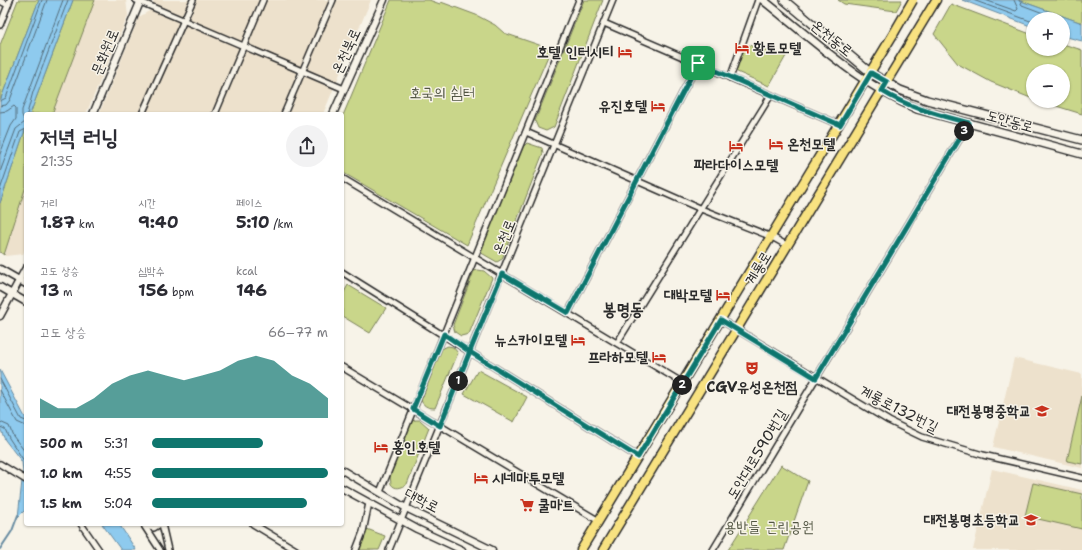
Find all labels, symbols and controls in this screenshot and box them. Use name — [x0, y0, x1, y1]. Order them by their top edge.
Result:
map controls — [1026, 12, 1070, 108]
button: + — [1026, 12, 1070, 56]
street label: 온천동로 — [807, 15, 857, 61]
street label: 온천북로 — [327, 25, 365, 77]
street label: 문화원로 — [86, 26, 124, 78]
place label: 황토모텔 — [753, 38, 801, 58]
hotel icon: 황토모텔 — [734, 40, 750, 56]
place label: 호텔 인터시티 — [536, 42, 614, 62]
hotel icon: 호텔 인터시티 — [617, 44, 633, 60]
pin — [681, 46, 715, 80]
icon: arrive — [687, 52, 709, 74]
button: − — [1026, 64, 1070, 108]
park label: 호국의 쉼터 — [409, 83, 475, 103]
place label: 유진호텔 — [599, 96, 647, 116]
hotel icon: 유진호텔 — [650, 98, 666, 114]
street label: 도안동로 — [984, 105, 1036, 137]
pin: 3 — [954, 121, 974, 141]
text: 저녁 러닝 — [40, 123, 118, 152]
text: 3 — [960, 123, 968, 138]
button: share — [286, 125, 328, 167]
place label: 온천모텔 — [787, 134, 835, 154]
hotel icon: 온천모텔 — [768, 136, 784, 152]
hotel icon: 파라다이스모텔 — [728, 138, 744, 154]
text: 21:35 — [40, 153, 73, 170]
place label: 파라다이스모텔 — [694, 155, 778, 175]
text: 거리 — [40, 196, 58, 211]
text: 시간 — [138, 196, 156, 211]
text: 페이스 — [236, 196, 263, 211]
text: 1.87 — [40, 211, 75, 233]
text: 9:40 — [138, 211, 179, 233]
text: 5:10 — [236, 211, 270, 233]
street label: 온천로 — [488, 216, 520, 258]
text: km — [75, 217, 94, 232]
text: /km — [270, 217, 293, 232]
street label: 계룡로 — [740, 247, 776, 289]
text: 고도 상승 — [40, 264, 79, 279]
text: 심박수 — [138, 264, 165, 279]
text: kcal — [236, 264, 257, 279]
text: 13 — [40, 279, 59, 301]
text: 156 — [138, 279, 168, 301]
text: 146 — [236, 279, 267, 301]
text: m — [59, 285, 73, 300]
text: bpm — [168, 285, 194, 300]
place label: 대박모텔 — [664, 285, 712, 305]
hotel icon: 대박모텔 — [715, 287, 731, 303]
district label: 봉명동 — [602, 298, 644, 320]
text: 고도 상승 — [40, 324, 86, 341]
text: 66–77 m — [268, 324, 328, 341]
place label: 뉴스카이모텔 — [495, 330, 567, 350]
hotel icon: 뉴스카이모텔 — [570, 332, 586, 348]
place label: 프라하모텔 — [588, 347, 648, 367]
hotel icon: 프라하모텔 — [651, 349, 667, 365]
theatre icon: CGV유성온천점 — [744, 360, 760, 376]
pin: 1 — [448, 371, 468, 391]
text: 1 — [455, 373, 461, 388]
pin: 2 — [672, 375, 692, 395]
text: 2 — [678, 377, 686, 392]
place label: CGV유성온천점 — [706, 377, 798, 397]
street label: 계룡로132번길 — [856, 381, 942, 437]
place label: 대전봉명중학교 — [947, 401, 1031, 421]
school or university icon: 대전봉명중학교 — [1034, 403, 1050, 419]
street label: 도안대로590번길 — [722, 405, 792, 503]
text: 500 m — [40, 435, 83, 452]
text: 5:31 — [104, 435, 128, 452]
place label: 홍인호텔 — [392, 437, 440, 457]
hotel icon: 홍인호텔 — [373, 439, 389, 455]
text: 1.0 km — [40, 465, 82, 482]
text: 4:55 — [104, 465, 131, 482]
place label: 시네마투모텔 — [492, 468, 564, 488]
hotel icon: 시네마투모텔 — [473, 470, 489, 486]
street label: 대학로 — [401, 483, 443, 517]
text: 1.5 km — [40, 495, 82, 512]
text: 5:04 — [104, 495, 132, 512]
place label: 쿨마트 — [538, 495, 574, 515]
supermarket icon: 쿨마트 — [519, 497, 535, 513]
place label: 대전봉명초등학교 — [923, 510, 1020, 530]
school or university icon: 대전봉명초등학교 — [1023, 512, 1039, 528]
park label: 용반들 근린공원 — [724, 517, 814, 537]

